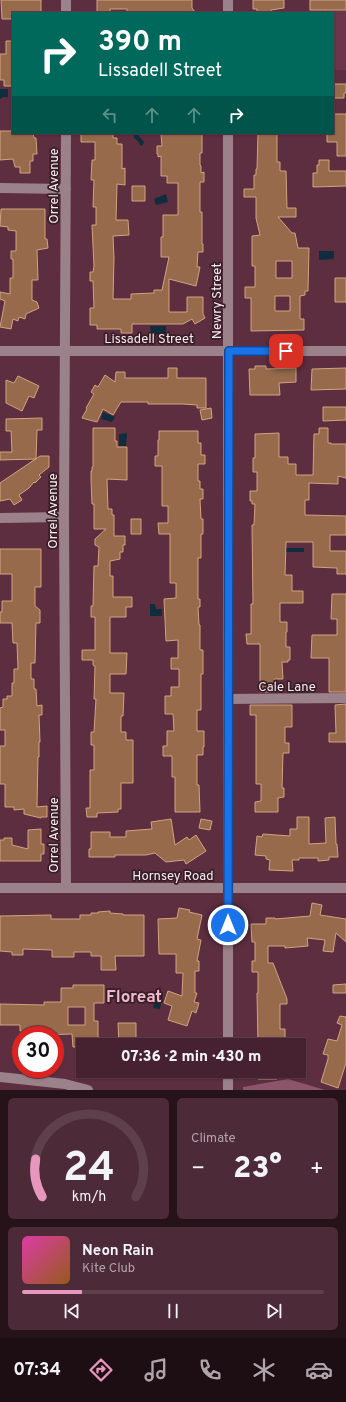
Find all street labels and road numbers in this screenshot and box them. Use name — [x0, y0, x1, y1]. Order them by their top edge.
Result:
street label: Orrel Avenue — [47, 148, 63, 224]
street label: Newry Street — [210, 263, 226, 339]
street label: Lissadell Street — [104, 332, 194, 348]
street label: Orrel Avenue — [46, 473, 62, 549]
street label: Cale Lane — [258, 680, 316, 696]
street label: Orrel Avenue — [47, 797, 63, 873]
street label: Hornsey Road — [132, 869, 214, 885]

